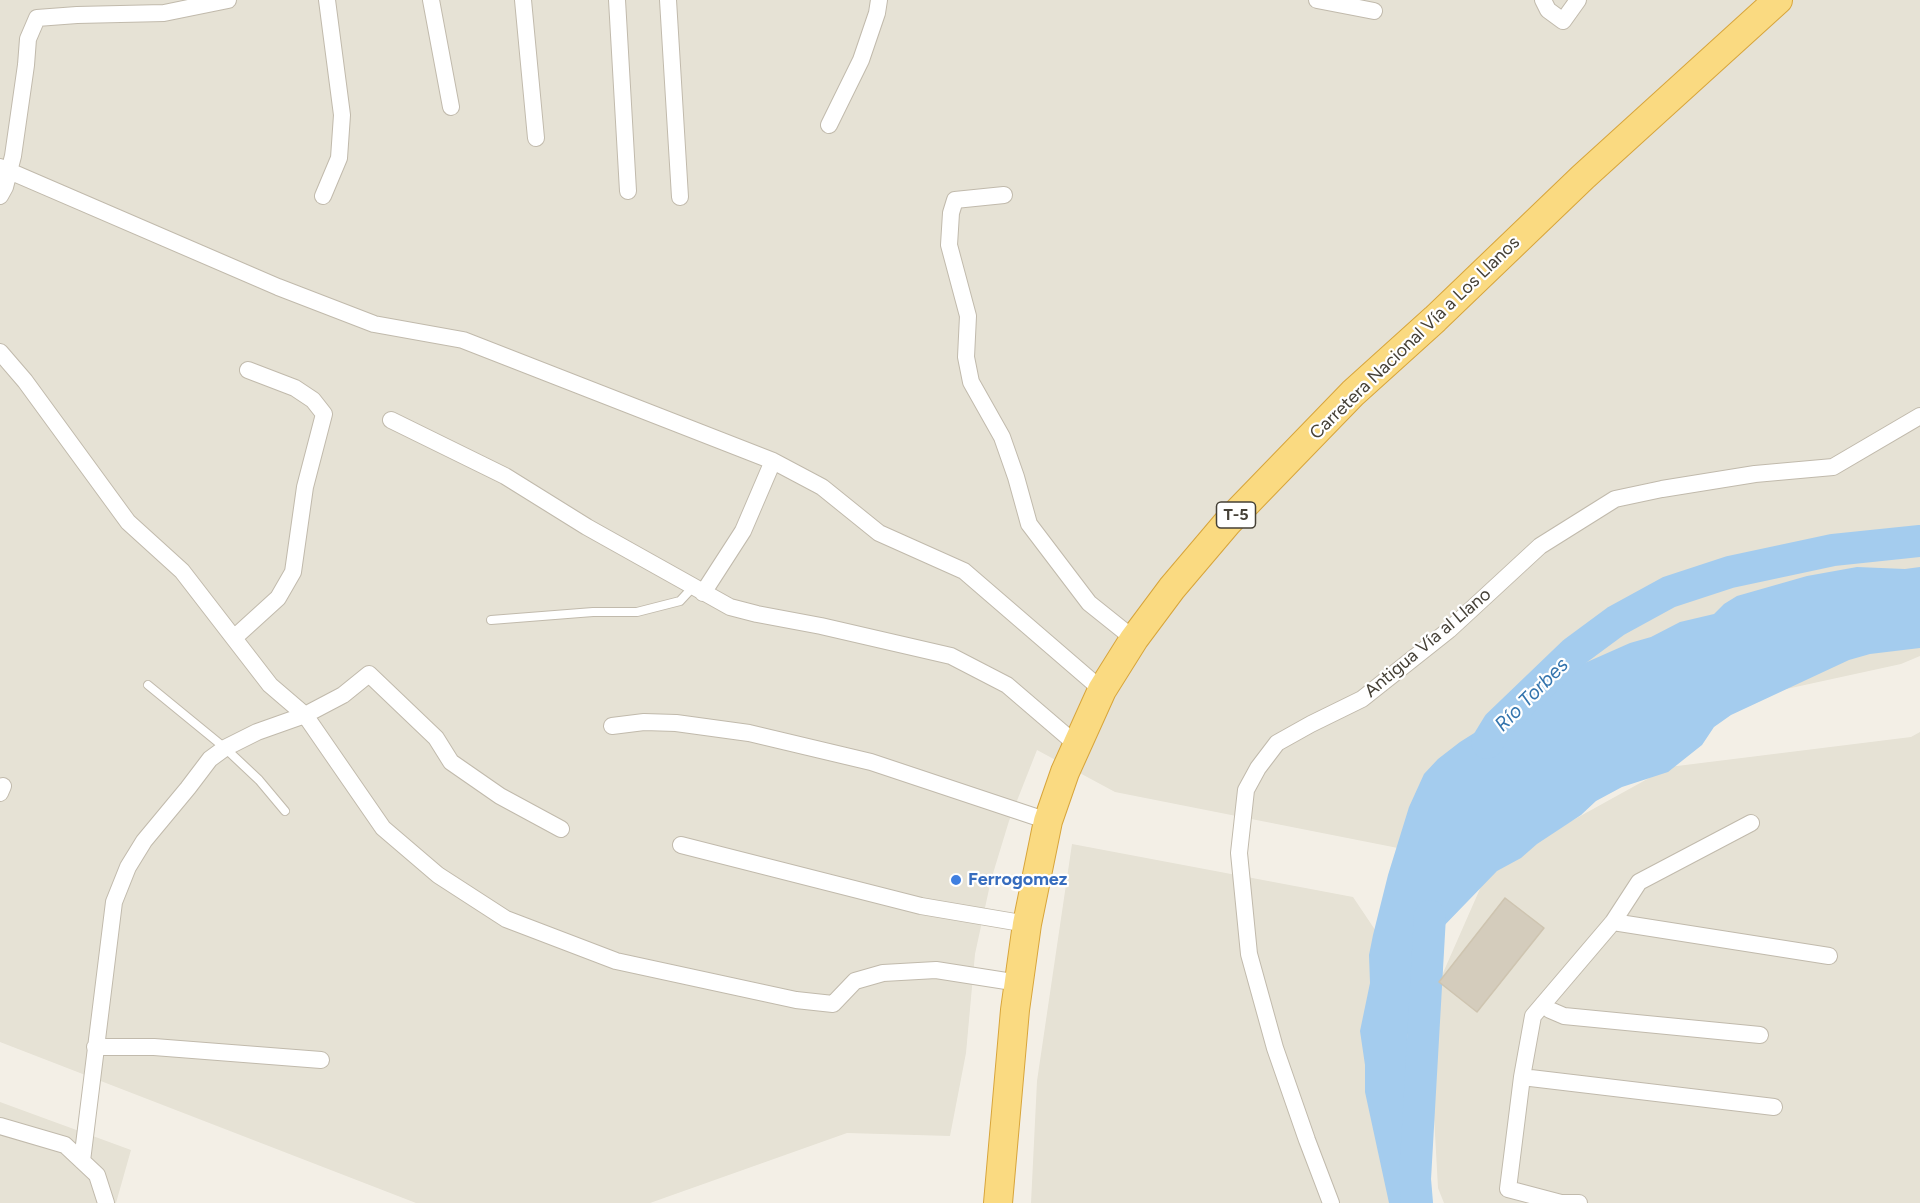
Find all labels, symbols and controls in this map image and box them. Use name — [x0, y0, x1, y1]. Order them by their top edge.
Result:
street label: Carretera Nacional Vía a Los Llanos — [1306, 232, 1524, 444]
road number: T-5 — [1216, 502, 1256, 528]
street label: Antigua Vía al Llano — [1360, 584, 1496, 702]
water label: Río Torbes — [1490, 653, 1574, 737]
place label: Ferrogomez — [968, 869, 1067, 891]
marker: Ferrogomez — [949, 873, 963, 887]

